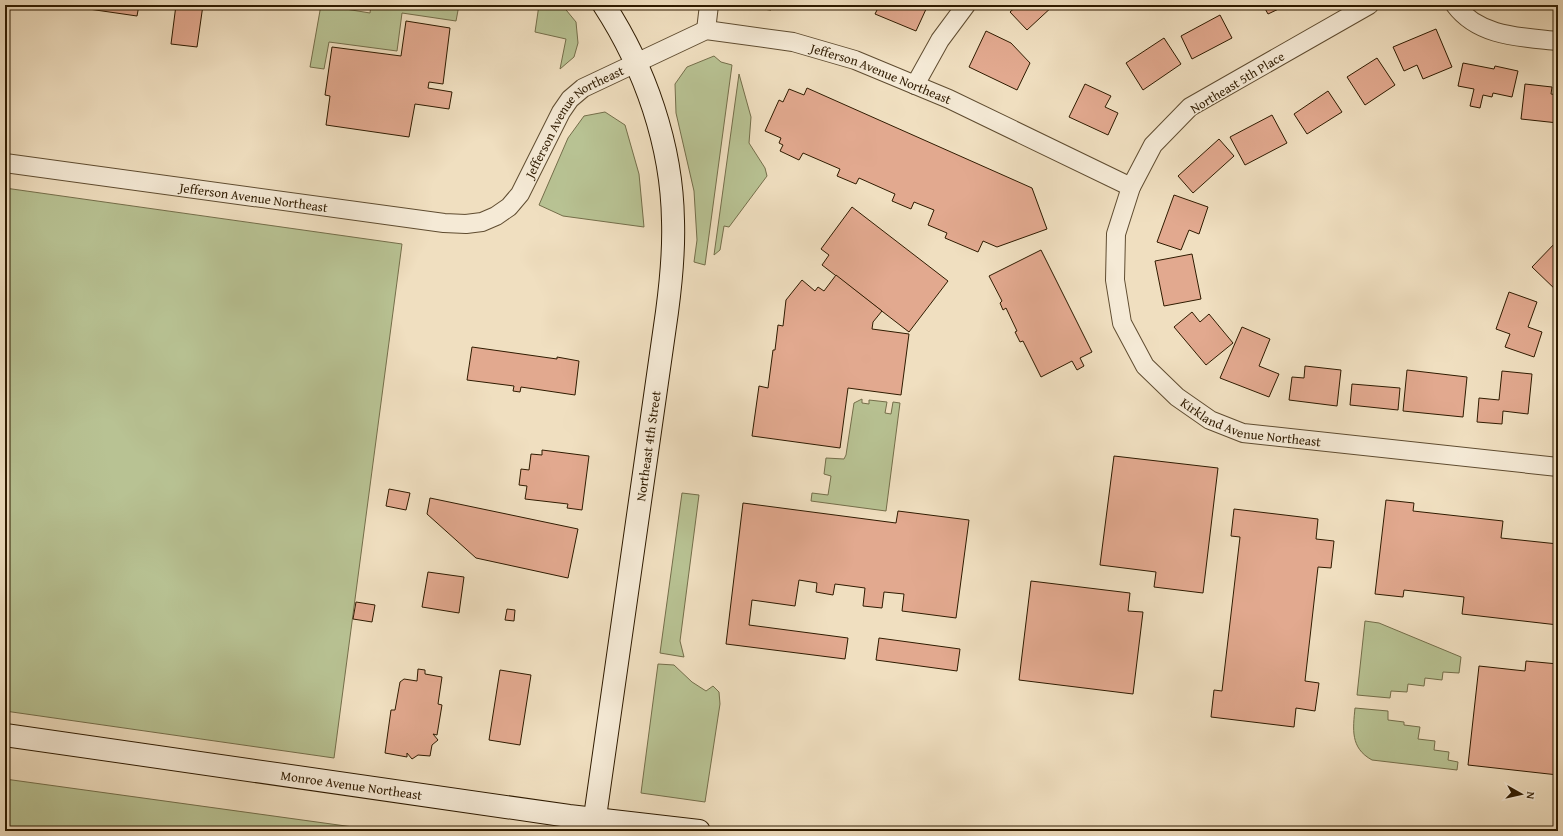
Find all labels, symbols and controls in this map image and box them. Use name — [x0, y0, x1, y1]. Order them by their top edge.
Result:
street label: Jefferson Avenue Northeast — [806, 38, 954, 109]
street label: Northeast 5th Place — [1187, 47, 1288, 118]
street label: Jefferson Avenue Northeast — [520, 61, 627, 183]
street label: Jefferson Avenue Northeast — [176, 178, 329, 217]
street label: Northeast 4th Street — [631, 389, 666, 502]
street label: Kirkland Avenue Northeast — [1177, 393, 1322, 451]
street label: Monroe Avenue Northeast — [279, 766, 424, 805]
north arrow — [1501, 774, 1541, 814]
text: N — [1522, 791, 1539, 801]

